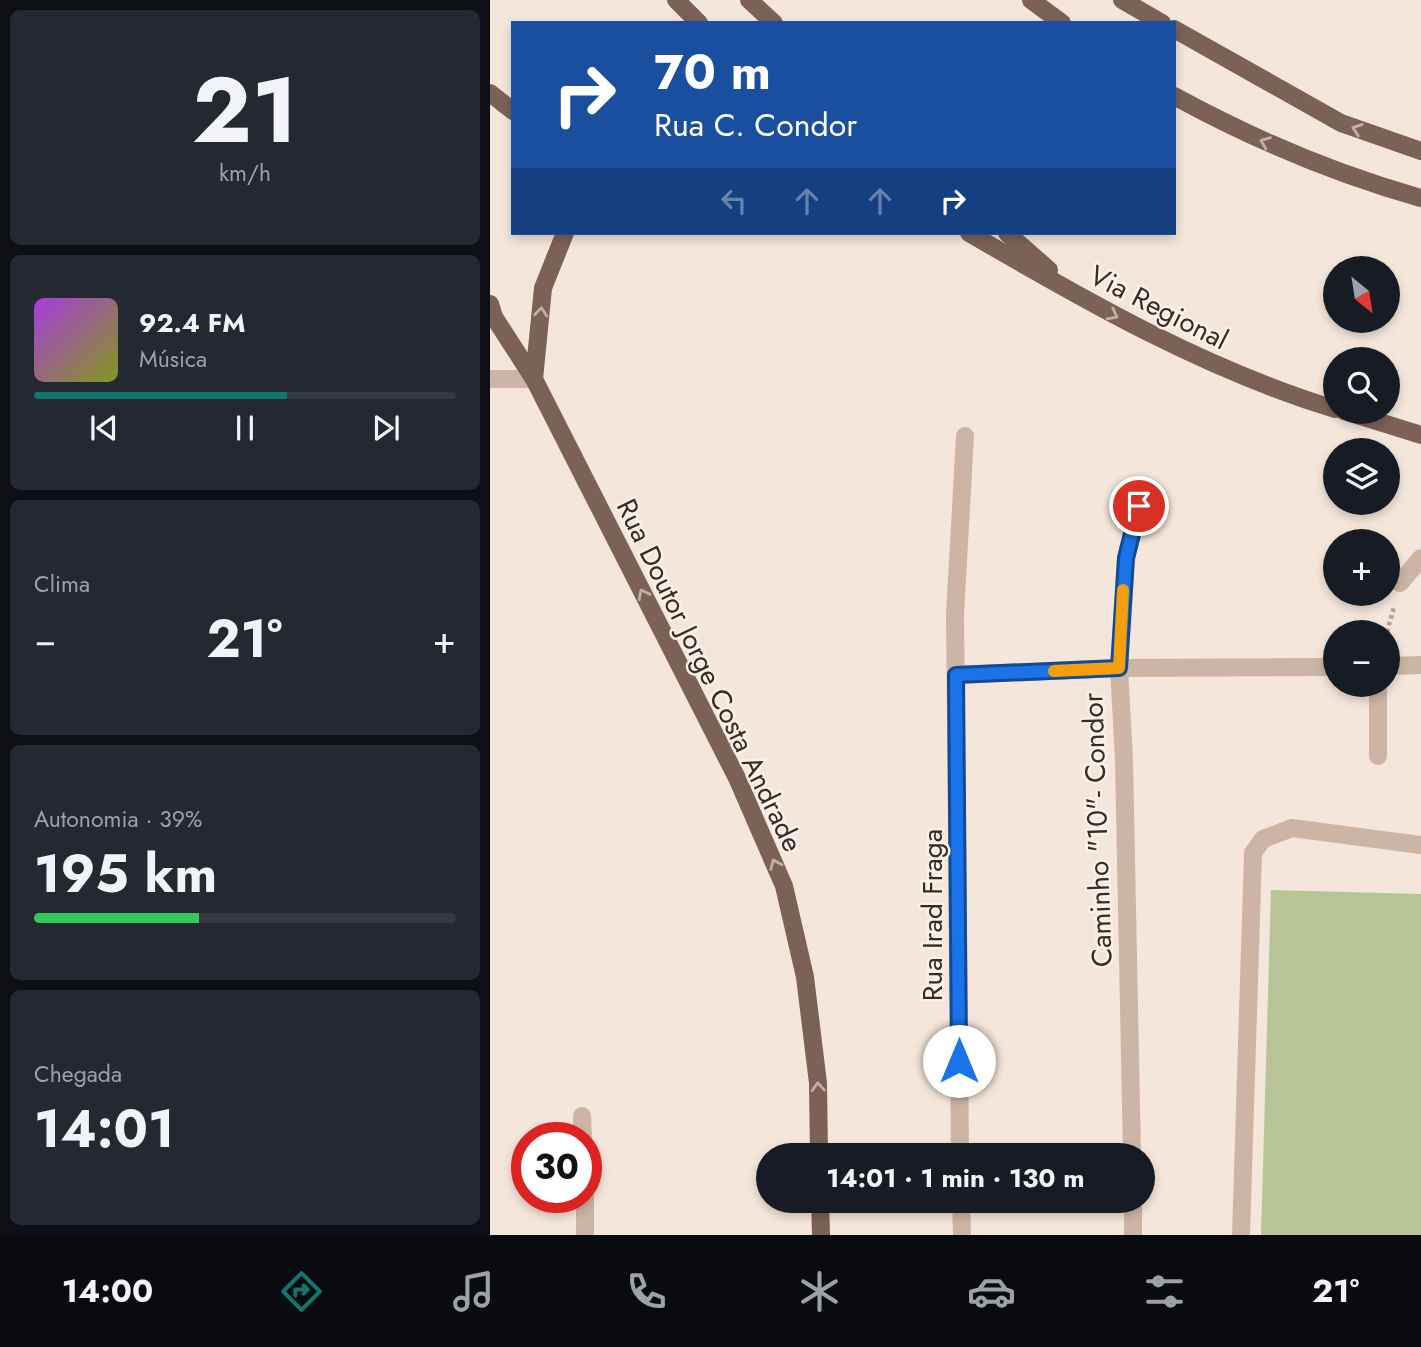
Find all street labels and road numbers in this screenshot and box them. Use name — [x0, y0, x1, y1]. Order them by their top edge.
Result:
street label: Via Regional — [1082, 255, 1235, 360]
street label: Rua Doutor Jorge Costa Andrade — [606, 492, 813, 859]
street label: Caminho "10"- Condor — [1072, 692, 1123, 968]
street label: Rua Irad Fraga — [912, 829, 953, 1001]

